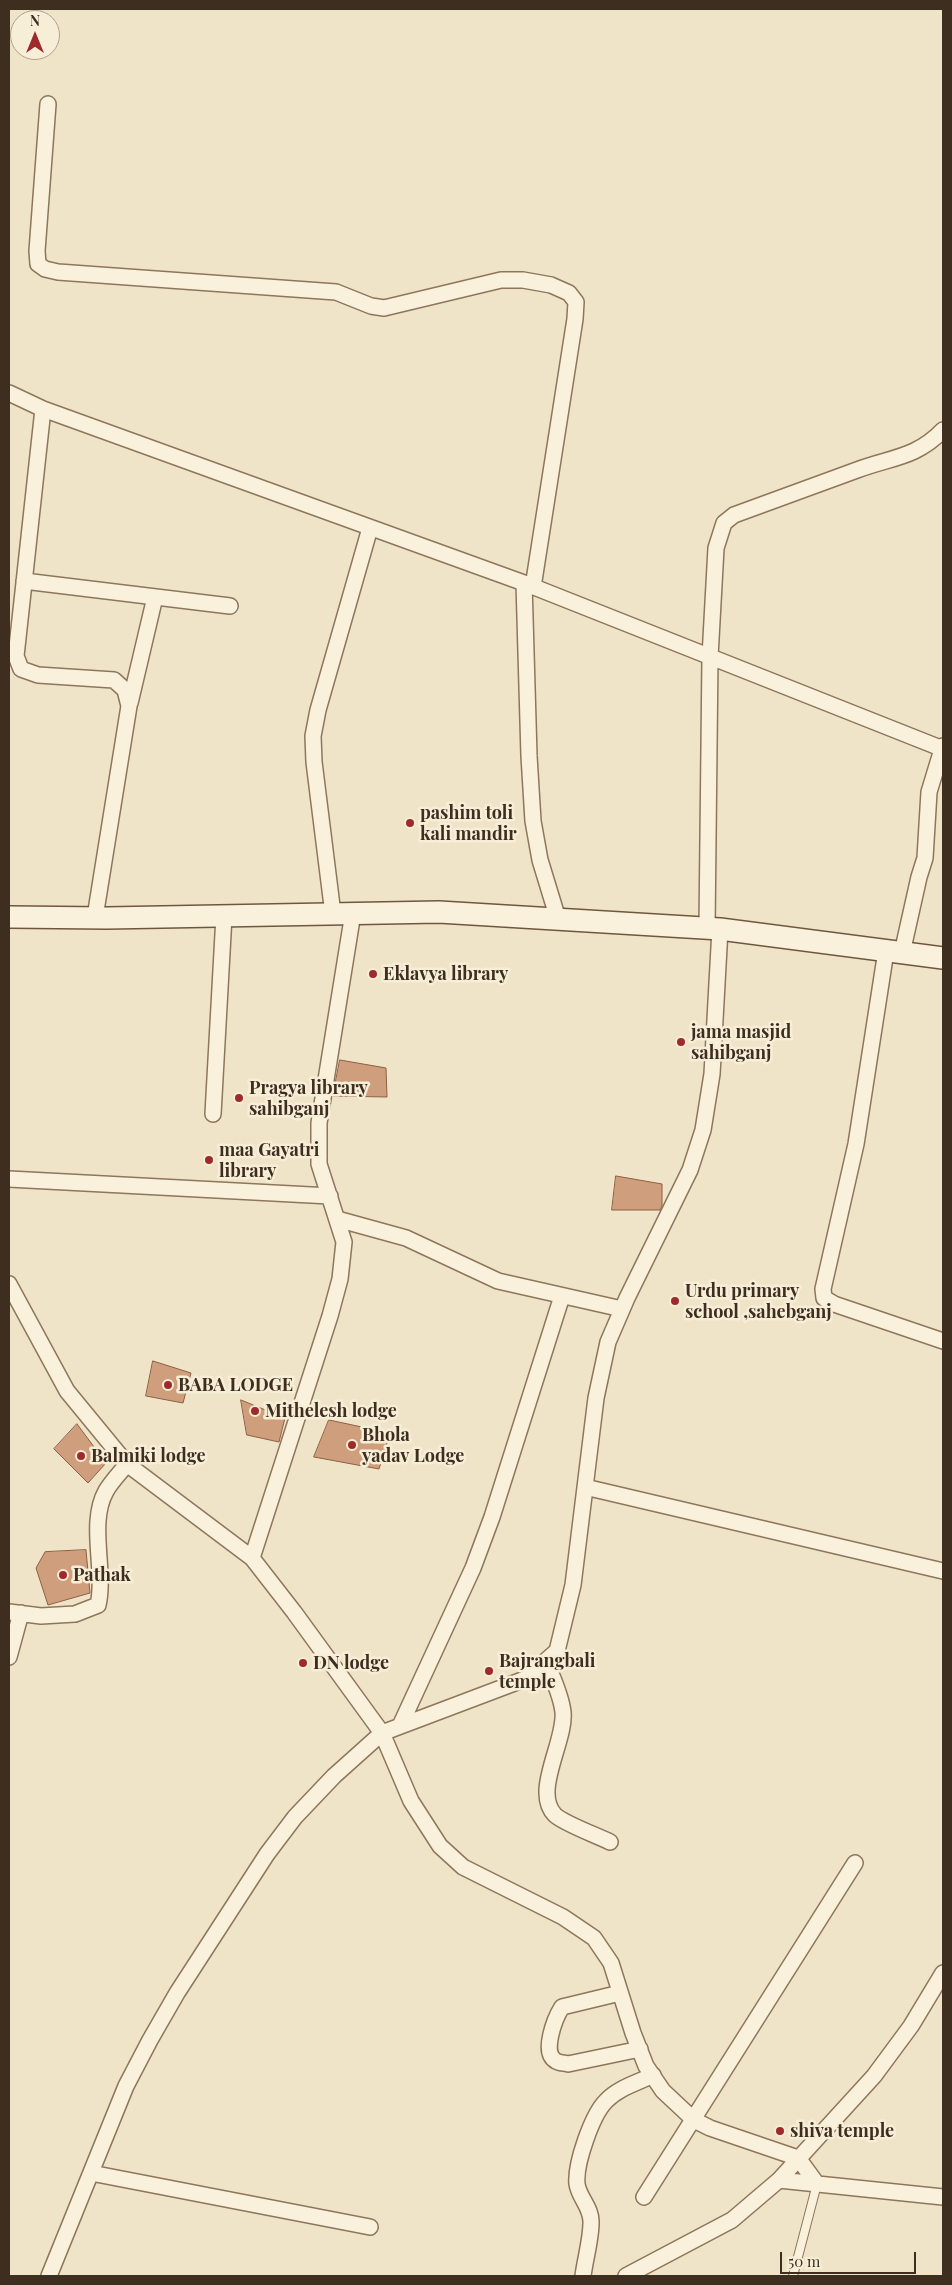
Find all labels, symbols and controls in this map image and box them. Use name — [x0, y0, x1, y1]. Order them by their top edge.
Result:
north arrow — [10, 10, 60, 60]
text: N — [30, 11, 40, 30]
place label: pashim toli kali mandir — [420, 802, 517, 844]
marker: pashim toli kali mandir — [404, 817, 416, 829]
place label: Eklavya library — [383, 963, 508, 985]
marker: Eklavya library — [367, 968, 379, 980]
place label: jama masjid sahibganj — [691, 1021, 791, 1064]
marker: jama masjid sahibganj — [675, 1036, 687, 1048]
place label: Pragya library sahibganj — [249, 1077, 368, 1120]
marker: Pragya library sahibganj — [233, 1092, 245, 1104]
place label: maa Gayatri library — [219, 1139, 319, 1182]
marker: maa Gayatri library — [203, 1154, 215, 1166]
place label: Urdu primary school ,sahebganj — [685, 1280, 832, 1322]
marker: Urdu primary school ,sahebganj — [669, 1295, 681, 1307]
place label: BABA LODGE — [178, 1374, 293, 1396]
marker: BABA LODGE — [162, 1379, 174, 1391]
place label: Mithelesh lodge — [265, 1400, 397, 1422]
marker: Mithelesh lodge — [249, 1405, 261, 1417]
place label: Bhola yadav Lodge — [362, 1424, 464, 1466]
marker: Bhola yadav Lodge — [346, 1439, 358, 1451]
place label: Balmiki lodge — [91, 1445, 205, 1467]
marker: Balmiki lodge — [75, 1450, 87, 1462]
place label: Pathak — [73, 1564, 131, 1586]
marker: Pathak — [57, 1569, 69, 1581]
place label: Bajrangbali temple — [499, 1650, 596, 1692]
place label: DN lodge — [313, 1652, 389, 1674]
marker: DN lodge — [297, 1657, 309, 1669]
marker: Bajrangbali temple — [483, 1665, 495, 1677]
place label: shiva temple — [790, 2120, 894, 2142]
marker: shiva temple — [774, 2125, 786, 2137]
scale bar — [782, 2242, 918, 2274]
text: 50 m — [788, 2251, 820, 2271]

